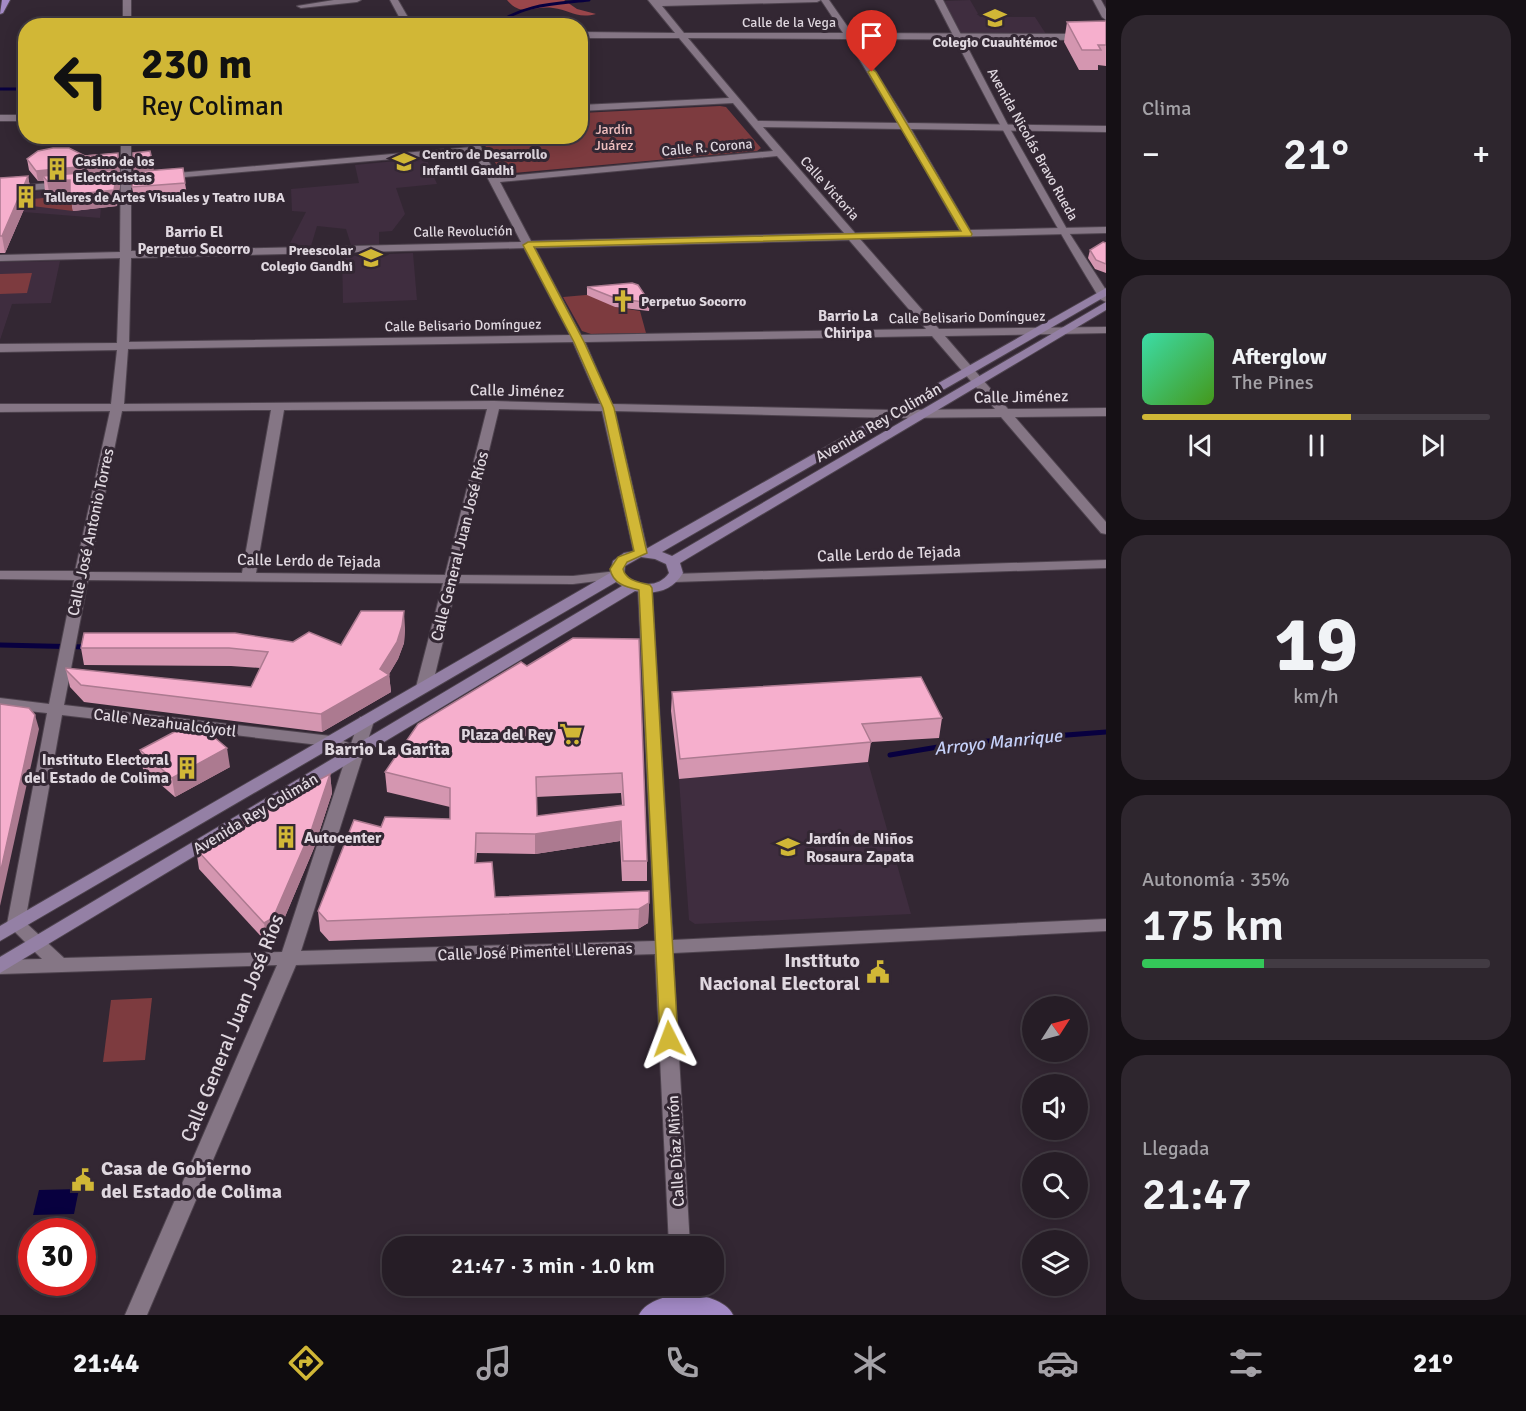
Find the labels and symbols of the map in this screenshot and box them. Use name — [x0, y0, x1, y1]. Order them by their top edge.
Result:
school or university icon: Colegio Cuauhtémoc — [982, 5, 1008, 31]
pin — [846, 10, 897, 72]
street label: Calle de la Vega — [742, 14, 836, 31]
place label: Colegio Cuauhtémoc — [933, 34, 1058, 51]
street label: Avenida Nicolás Bravo Rueda — [983, 65, 1082, 224]
park label: Jardín Juárez — [594, 121, 634, 154]
street label: Calle R. Corona — [661, 135, 753, 160]
place label: Centro de Desarrollo Infantil Gandhi — [422, 146, 547, 179]
school or university icon: Centro de Desarrollo Infantil Gandhi — [391, 149, 417, 175]
place label: Casino de los Electricistas — [75, 153, 155, 186]
street label: Calle Victoria — [796, 153, 863, 224]
building icon: Casino de los Electricistas — [44, 156, 70, 182]
building icon: Talleres de Artes Visuales y Teatro IUBA — [13, 184, 39, 210]
place label: Talleres de Artes Visuales y Teatro IUBA — [44, 189, 285, 206]
street label: Calle Revolución — [413, 222, 513, 241]
district label: Barrio El Perpetuo Socorro — [138, 223, 251, 258]
place label: Preescolar Colegio Gandhi — [261, 242, 353, 275]
school or university icon: Preescolar Colegio Gandhi — [358, 245, 384, 271]
church icon: Perpetuo Socorro — [610, 288, 636, 314]
place label: Perpetuo Socorro — [641, 293, 746, 310]
district label: Barrio La Chiripa — [818, 307, 878, 342]
street label: Calle Belisario Domínguez — [888, 308, 1046, 327]
street label: Calle Belisario Domínguez — [384, 316, 542, 335]
street label: Avenida Rey Colimán — [812, 379, 945, 467]
street label: Calle Jiménez — [470, 380, 564, 402]
street label: Calle Jiménez — [974, 386, 1068, 408]
street label: Calle José Antonio Torres — [63, 447, 119, 618]
street label: Calle General Juan José Ríos — [427, 449, 493, 643]
street label: Calle Lerdo de Tejada — [817, 541, 961, 567]
street label: Calle Lerdo de Tejada — [237, 550, 381, 572]
street label: Calle Nezahualcóyotl — [92, 704, 238, 742]
supermarket icon: Plaza del Rey — [558, 721, 584, 747]
water label: Arroyo Manrique — [933, 724, 1064, 760]
place label: Plaza del Rey — [461, 725, 553, 745]
district label: Barrio La Garita — [324, 738, 450, 760]
place label: Instituto Electoral del Estado de Colima — [24, 750, 169, 788]
building icon: Instituto Electoral del Estado de Colima — [174, 755, 200, 781]
street label: Avenida Rey Colimán — [189, 769, 322, 859]
building icon: Autocenter — [273, 824, 299, 850]
place label: Autocenter — [304, 828, 382, 848]
place label: Jardín de Niños Rosaura Zapata — [806, 829, 914, 867]
school or university icon: Jardín de Niños Rosaura Zapata — [775, 834, 801, 860]
street label: Calle General Juan José Ríos — [175, 910, 290, 1146]
street label: Calle José Pimentel Llerenas — [437, 939, 633, 965]
place label: Instituto Nacional Electoral — [699, 948, 860, 996]
public building icon: Instituto Nacional Electoral — [865, 959, 891, 985]
north arrow — [1022, 996, 1088, 1062]
position arrow — [637, 1007, 701, 1071]
street label: Calle Díaz Mirón — [663, 1095, 689, 1207]
place label: Casa de Gobierno del Estado de Colima — [101, 1156, 282, 1204]
public building icon: Casa de Gobierno del Estado de Colima — [70, 1167, 96, 1193]
speed limit sign: 30 — [18, 1218, 96, 1296]

